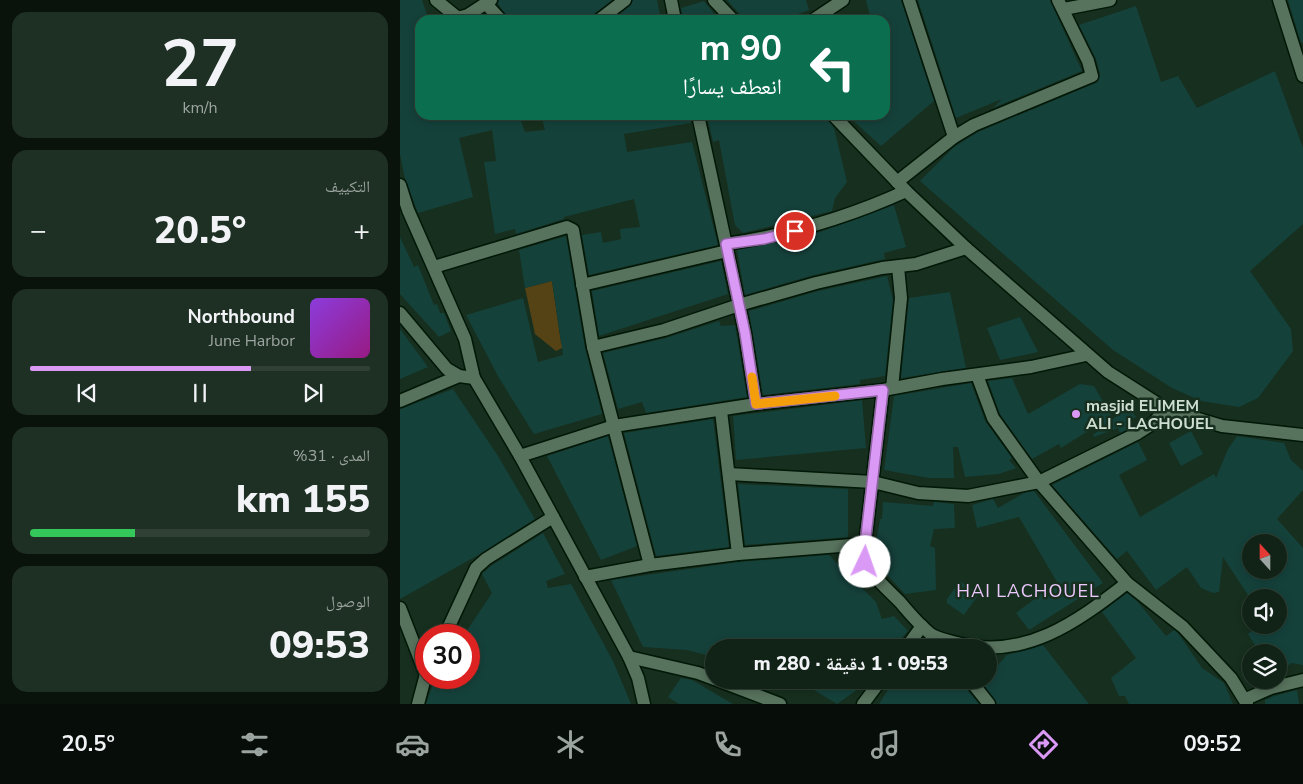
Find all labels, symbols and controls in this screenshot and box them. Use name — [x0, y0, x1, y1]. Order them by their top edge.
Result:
text: 27 — [161, 20, 239, 109]
text: 90 m — [700, 25, 782, 72]
icon: left — [800, 35, 865, 100]
text: انعطف يسارًا — [683, 72, 782, 102]
text: km/h — [182, 97, 218, 119]
text: التكييف — [325, 176, 370, 198]
text: 20.5° — [154, 205, 246, 256]
pin — [774, 210, 816, 252]
text: − — [30, 212, 47, 250]
text: + — [353, 212, 370, 250]
icon: arrive — [781, 217, 809, 245]
text: Northbound — [188, 304, 295, 330]
text: June Harbor — [209, 330, 295, 352]
icon: previous — [73, 379, 101, 407]
icon: pause — [186, 379, 214, 407]
icon: next — [299, 379, 327, 407]
place label: masjid ELIMEM ALI - LACHOUEL — [1086, 395, 1214, 435]
marker: masjid ELIMEM ALI - LACHOUEL — [1070, 408, 1082, 420]
text: المدى · 31% — [293, 445, 370, 467]
text: 155 km — [236, 474, 370, 525]
north arrow — [1242, 534, 1288, 579]
map controls — [1242, 534, 1287, 689]
position arrow — [838, 535, 890, 587]
district label: HAI LACHOUEL — [956, 579, 1100, 603]
button: sound — [1242, 589, 1287, 634]
text: الوصول — [326, 591, 370, 613]
text: 09:53 — [269, 620, 370, 671]
speed limit sign: 30 — [415, 624, 480, 689]
button: layers — [1242, 644, 1287, 689]
text: 09:53 · 1 دقيقة · 280 m — [754, 651, 948, 677]
icon: filters — [237, 727, 272, 762]
icon: car — [395, 727, 430, 762]
icon: climate — [553, 727, 588, 762]
icon: phone — [710, 727, 745, 762]
icon: music — [868, 727, 903, 762]
icon: directions — [1026, 727, 1061, 762]
text: 20.5° — [61, 729, 115, 759]
text: 09:52 — [1183, 729, 1242, 759]

